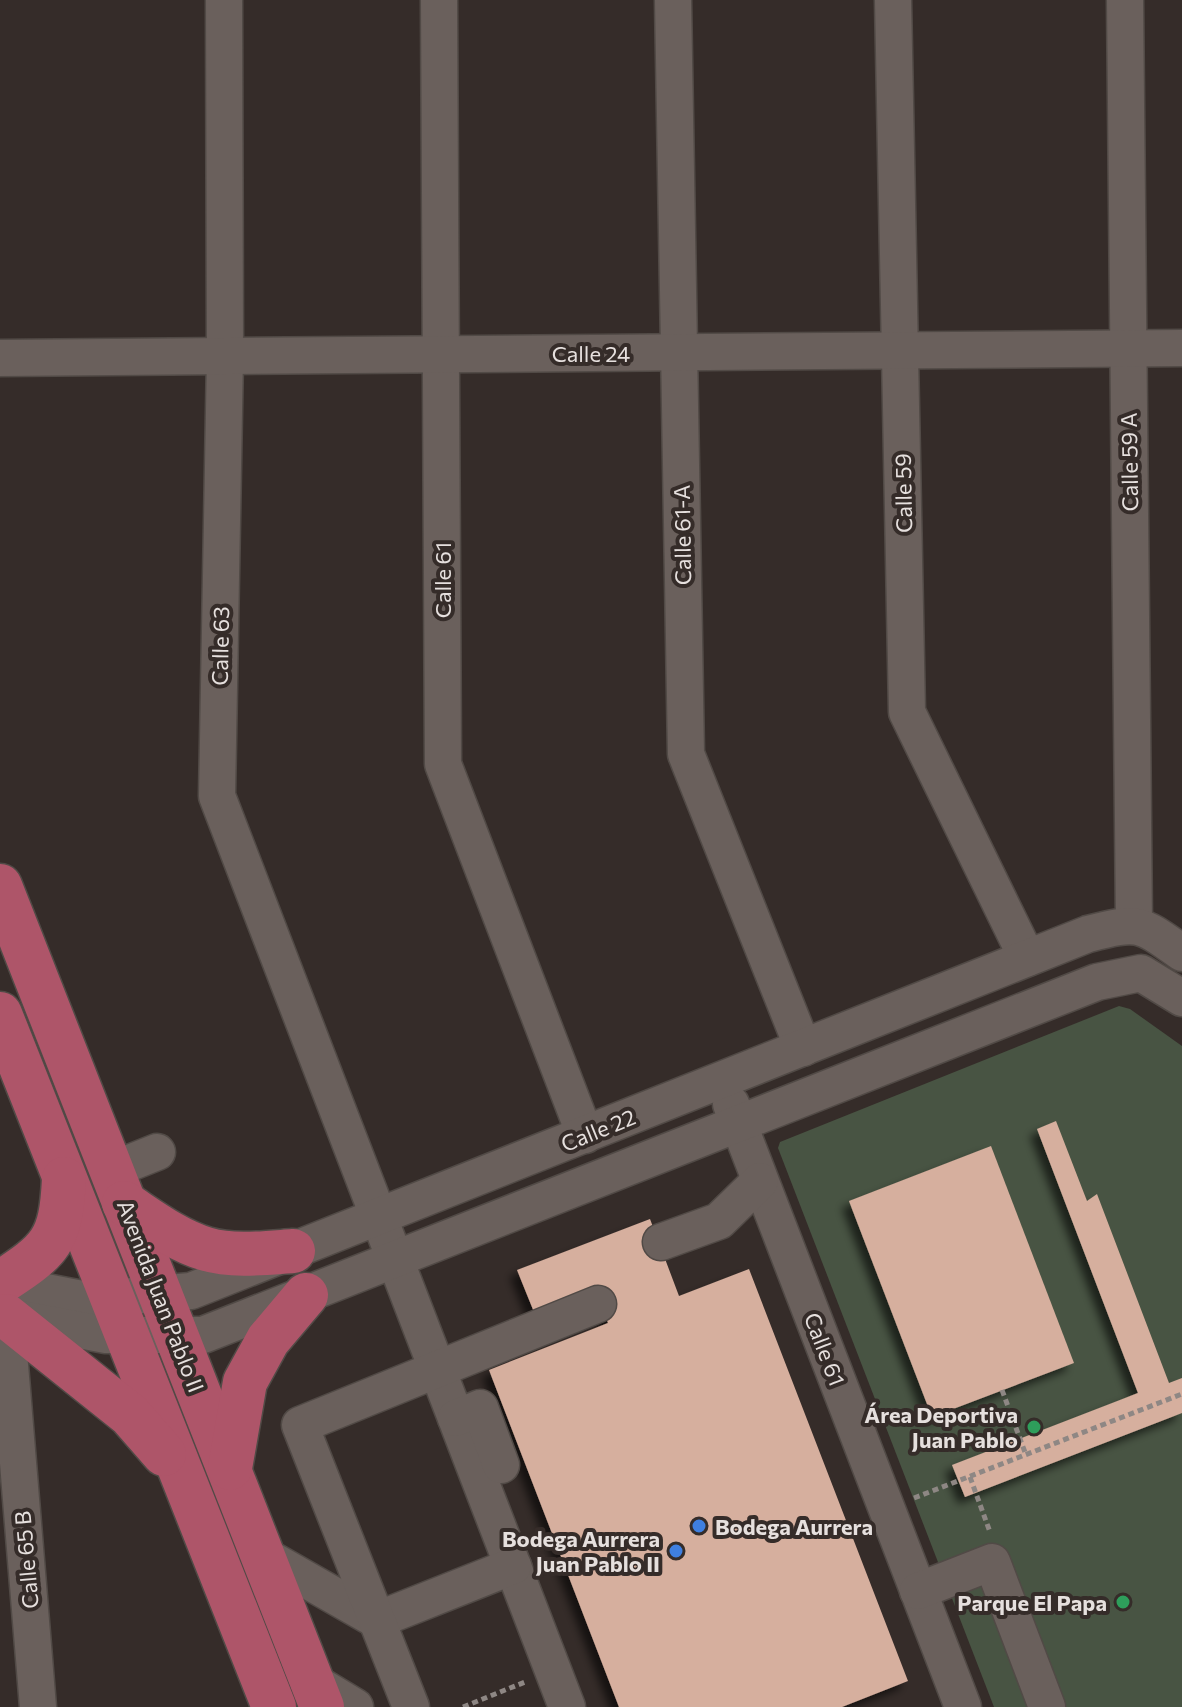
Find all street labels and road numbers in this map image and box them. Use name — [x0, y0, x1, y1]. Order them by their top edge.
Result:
street label: Calle 24 — [552, 340, 630, 367]
street label: Calle 59 A — [1115, 412, 1143, 512]
street label: Calle 59 — [889, 453, 917, 533]
street label: Calle 61-A — [668, 485, 696, 585]
street label: Calle 61 — [429, 542, 456, 618]
street label: Calle 63 — [206, 606, 234, 686]
street label: Calle 22 — [557, 1103, 639, 1157]
street label: Avenida Juan Pablo II — [112, 1196, 210, 1396]
street label: Calle 61 — [799, 1309, 851, 1389]
street label: Calle 65 B — [8, 1510, 44, 1610]

